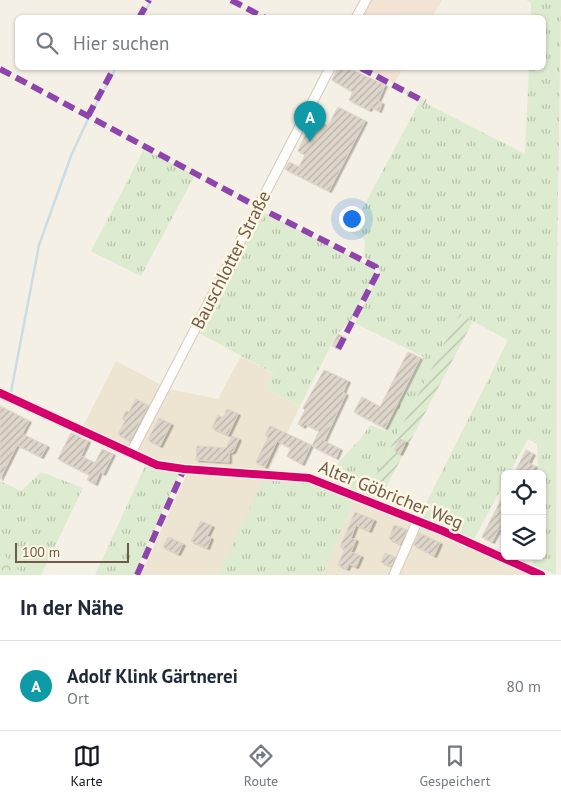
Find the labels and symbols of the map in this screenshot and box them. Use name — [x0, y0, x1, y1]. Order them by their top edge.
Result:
pin: A — [294, 101, 326, 142]
street label: Bauschlotter Straße — [186, 187, 275, 333]
your location — [339, 206, 365, 232]
street label: Alter Göbricher Weg — [316, 455, 467, 534]
scale bar — [15, 540, 129, 563]

